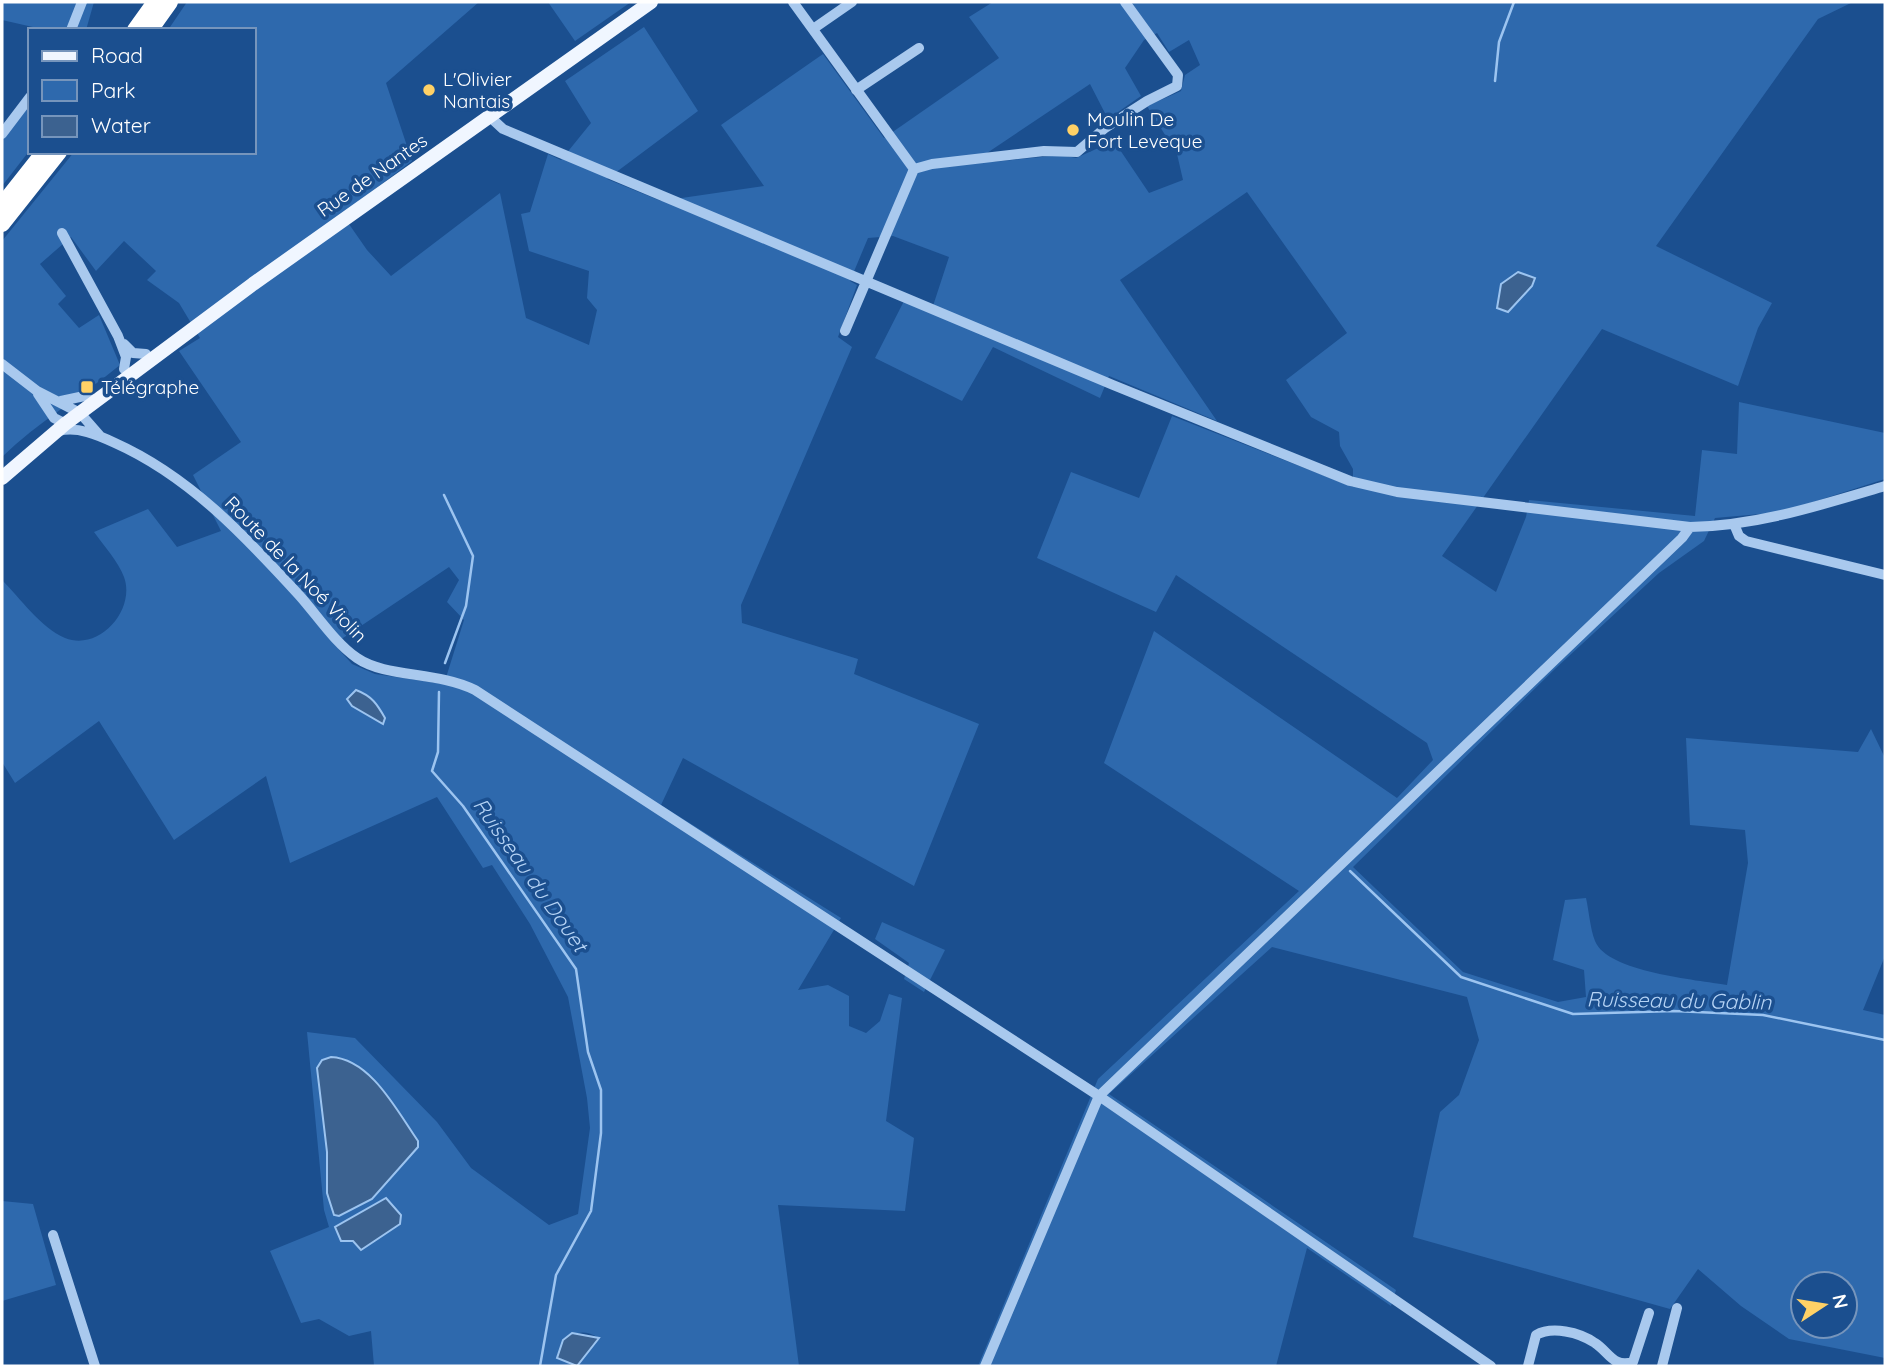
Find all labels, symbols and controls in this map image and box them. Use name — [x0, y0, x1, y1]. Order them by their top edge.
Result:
legend — [28, 28, 256, 154]
text: Road — [91, 42, 143, 68]
place label: L'Olivier Nantais — [443, 67, 513, 113]
text: Park — [91, 77, 135, 103]
marker: L'Olivier Nantais — [421, 82, 437, 98]
place label: Moulin De Fort Leveque — [1087, 107, 1202, 153]
text: Water — [91, 112, 151, 138]
marker: Moulin De Fort Leveque — [1065, 122, 1081, 138]
street label: Rue de Nantes — [312, 128, 432, 222]
place label: Télégraphe — [101, 375, 199, 399]
marker: Télégraphe — [79, 379, 95, 395]
street label: Route de la Noé Violin — [220, 491, 372, 647]
water label: Ruisseau du Douet — [468, 793, 595, 959]
water label: Ruisseau du Gablin — [1586, 985, 1772, 1015]
north arrow — [1789, 1270, 1859, 1340]
text: N — [1827, 1292, 1854, 1311]

